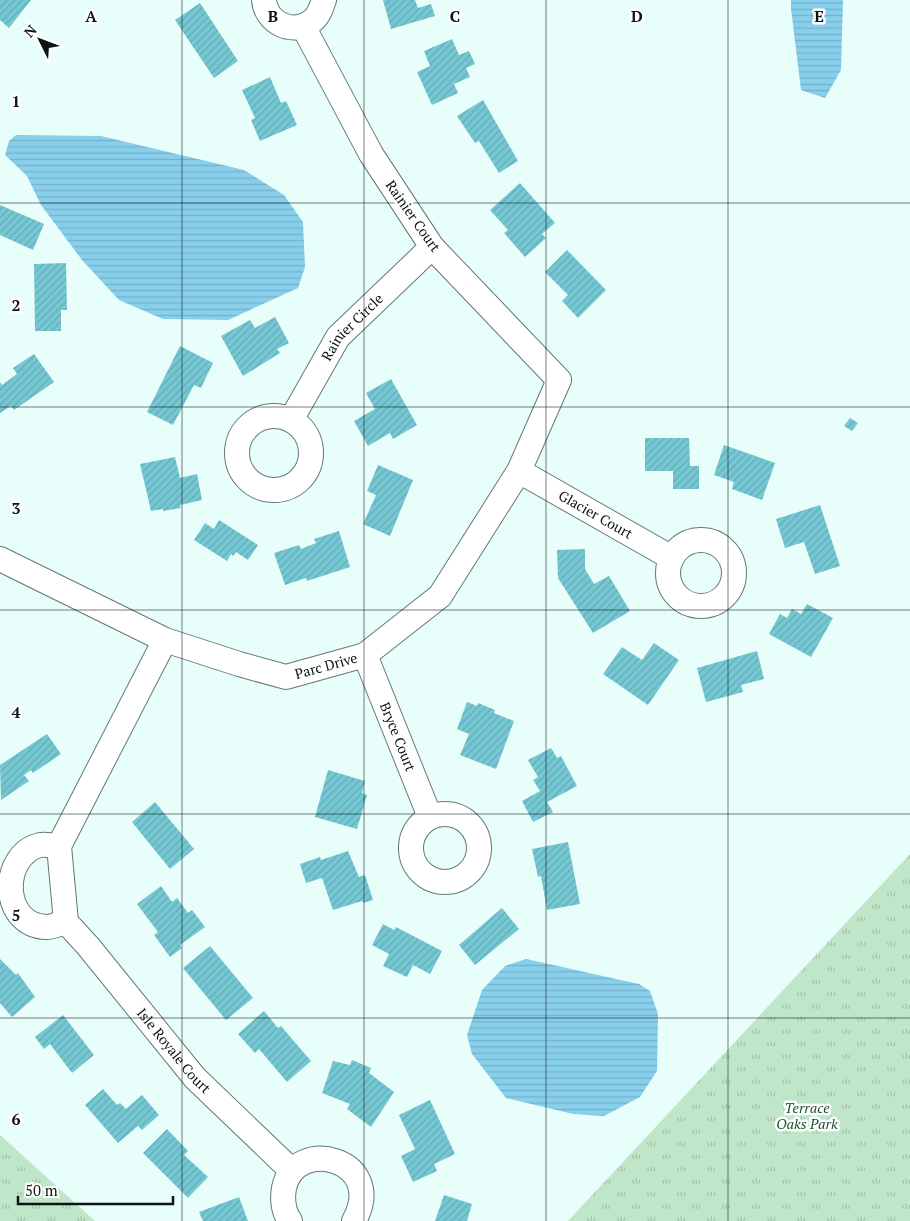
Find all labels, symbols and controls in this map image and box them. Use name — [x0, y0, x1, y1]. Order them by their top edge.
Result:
text: A — [85, 5, 97, 27]
text: B — [268, 5, 278, 27]
text: C — [450, 5, 460, 27]
text: D — [631, 5, 643, 27]
text: E — [814, 5, 824, 27]
north arrow — [15, 15, 65, 65]
text: N — [19, 20, 41, 41]
text: 1 — [11, 90, 21, 112]
street label: Rainier Court — [382, 176, 446, 256]
street label: Rainier Circle — [317, 289, 387, 364]
text: 2 — [11, 294, 21, 316]
street label: Glacier Court — [555, 485, 637, 543]
text: 3 — [11, 497, 21, 519]
street label: Parc Drive — [293, 648, 359, 683]
street label: Bryce Court — [376, 699, 421, 775]
text: 4 — [11, 701, 21, 723]
text: 5 — [11, 904, 21, 926]
street label: Isle Royale Court — [133, 1004, 216, 1098]
park label: Terrace Oaks Park — [776, 1098, 838, 1133]
text: 6 — [11, 1108, 21, 1130]
scale bar — [18, 1174, 172, 1206]
text: 50 m — [25, 1180, 58, 1200]

